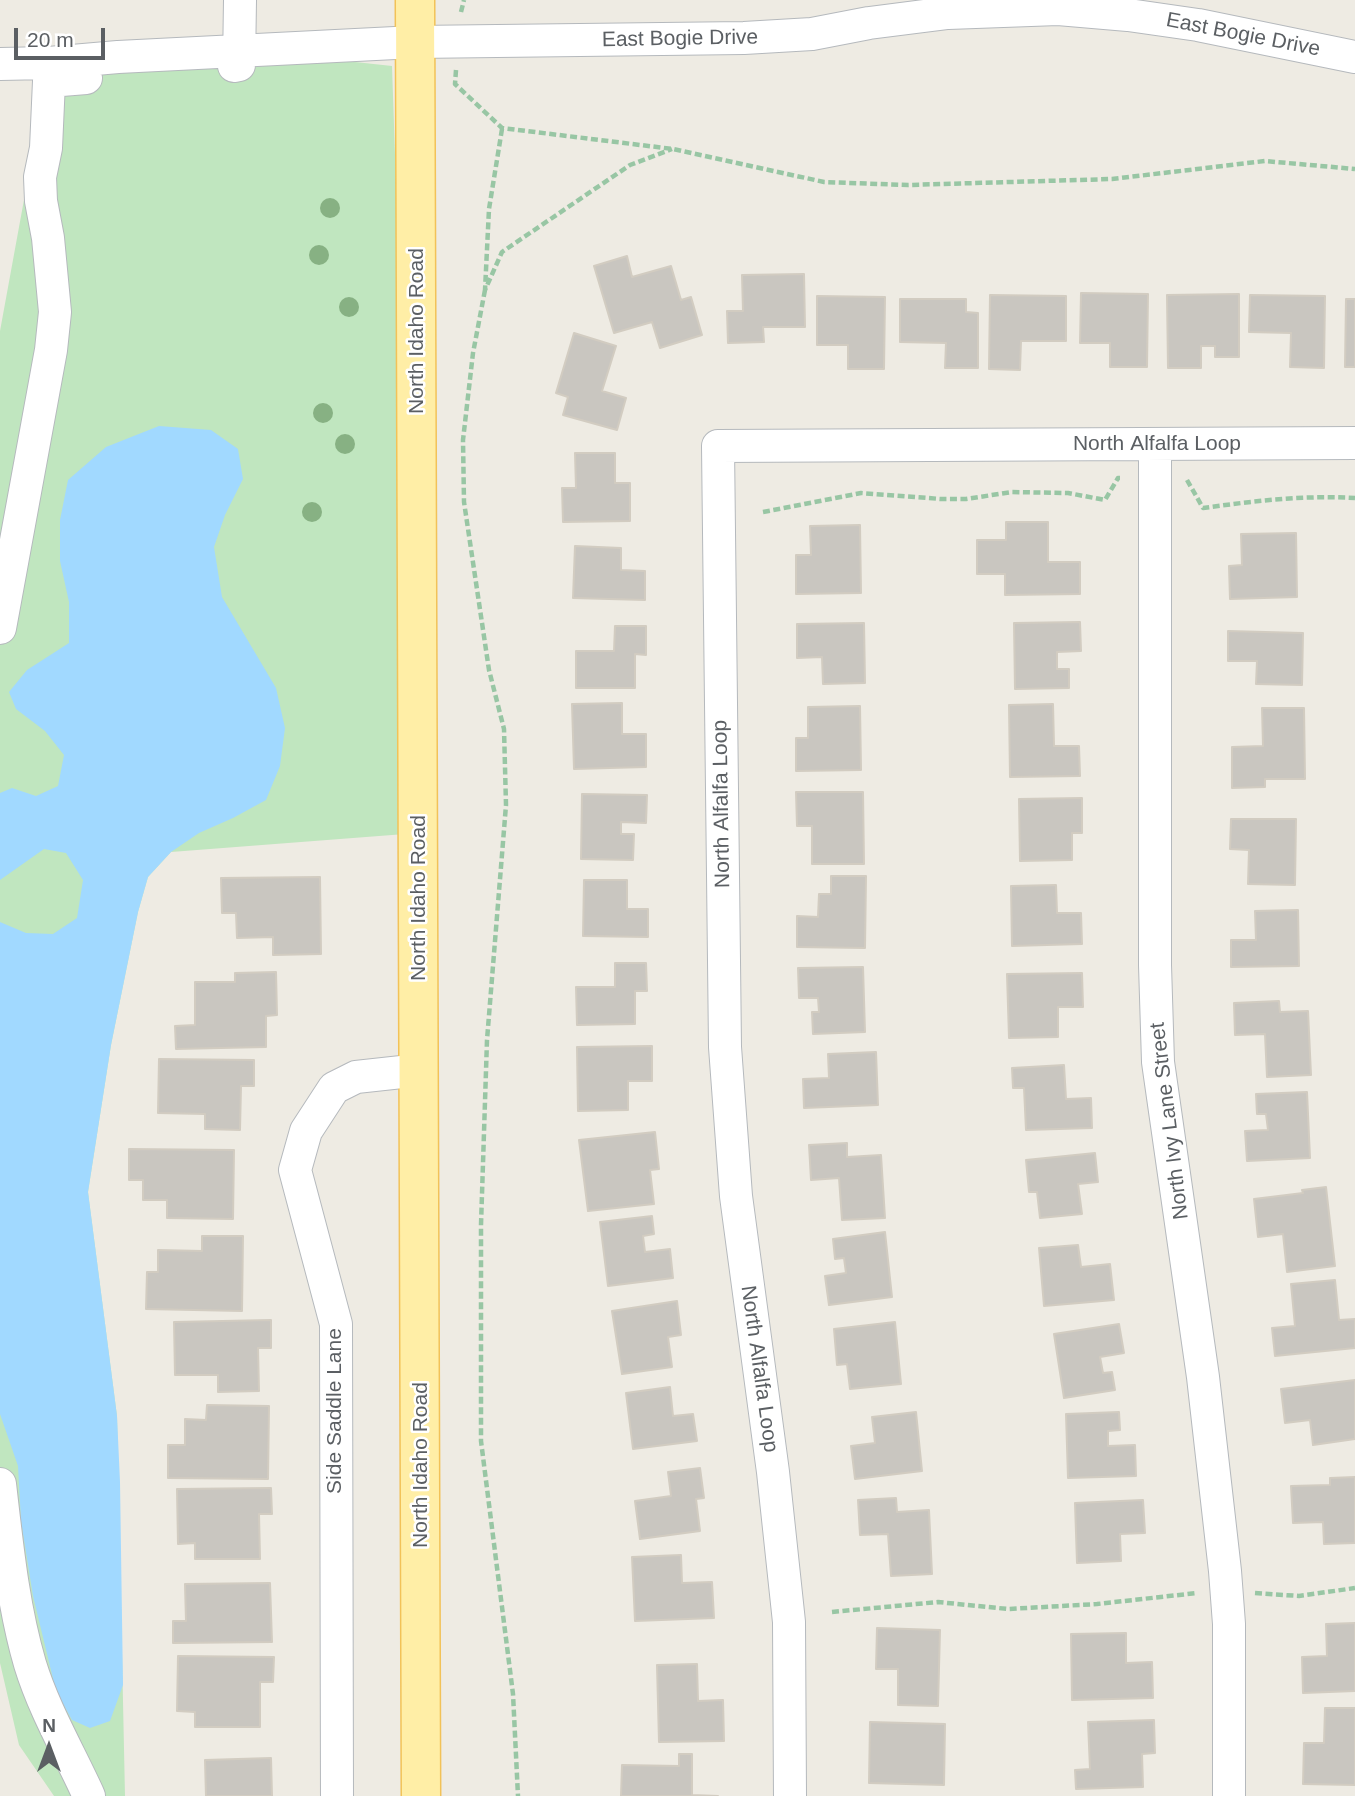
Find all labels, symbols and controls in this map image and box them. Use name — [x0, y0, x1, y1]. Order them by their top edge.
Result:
street label: East Bogie Drive — [1164, 8, 1322, 62]
scale bar — [18, 14, 108, 58]
street label: East Bogie Drive — [602, 25, 758, 53]
text: 20 m — [27, 28, 74, 51]
street label: North Idaho Road — [404, 248, 430, 414]
street label: North Alfalfa Loop — [1073, 431, 1241, 457]
street label: North Alfalfa Loop — [708, 720, 736, 888]
street label: North Idaho Road — [406, 815, 432, 981]
street label: North Ivy Lane Street — [1145, 1021, 1195, 1221]
street label: North Alfalfa Loop — [735, 1284, 783, 1454]
street label: Side Saddle Lane — [322, 1328, 348, 1494]
street label: North Idaho Road — [408, 1382, 434, 1548]
north arrow — [14, 1712, 84, 1782]
text: N — [42, 1715, 56, 1736]

